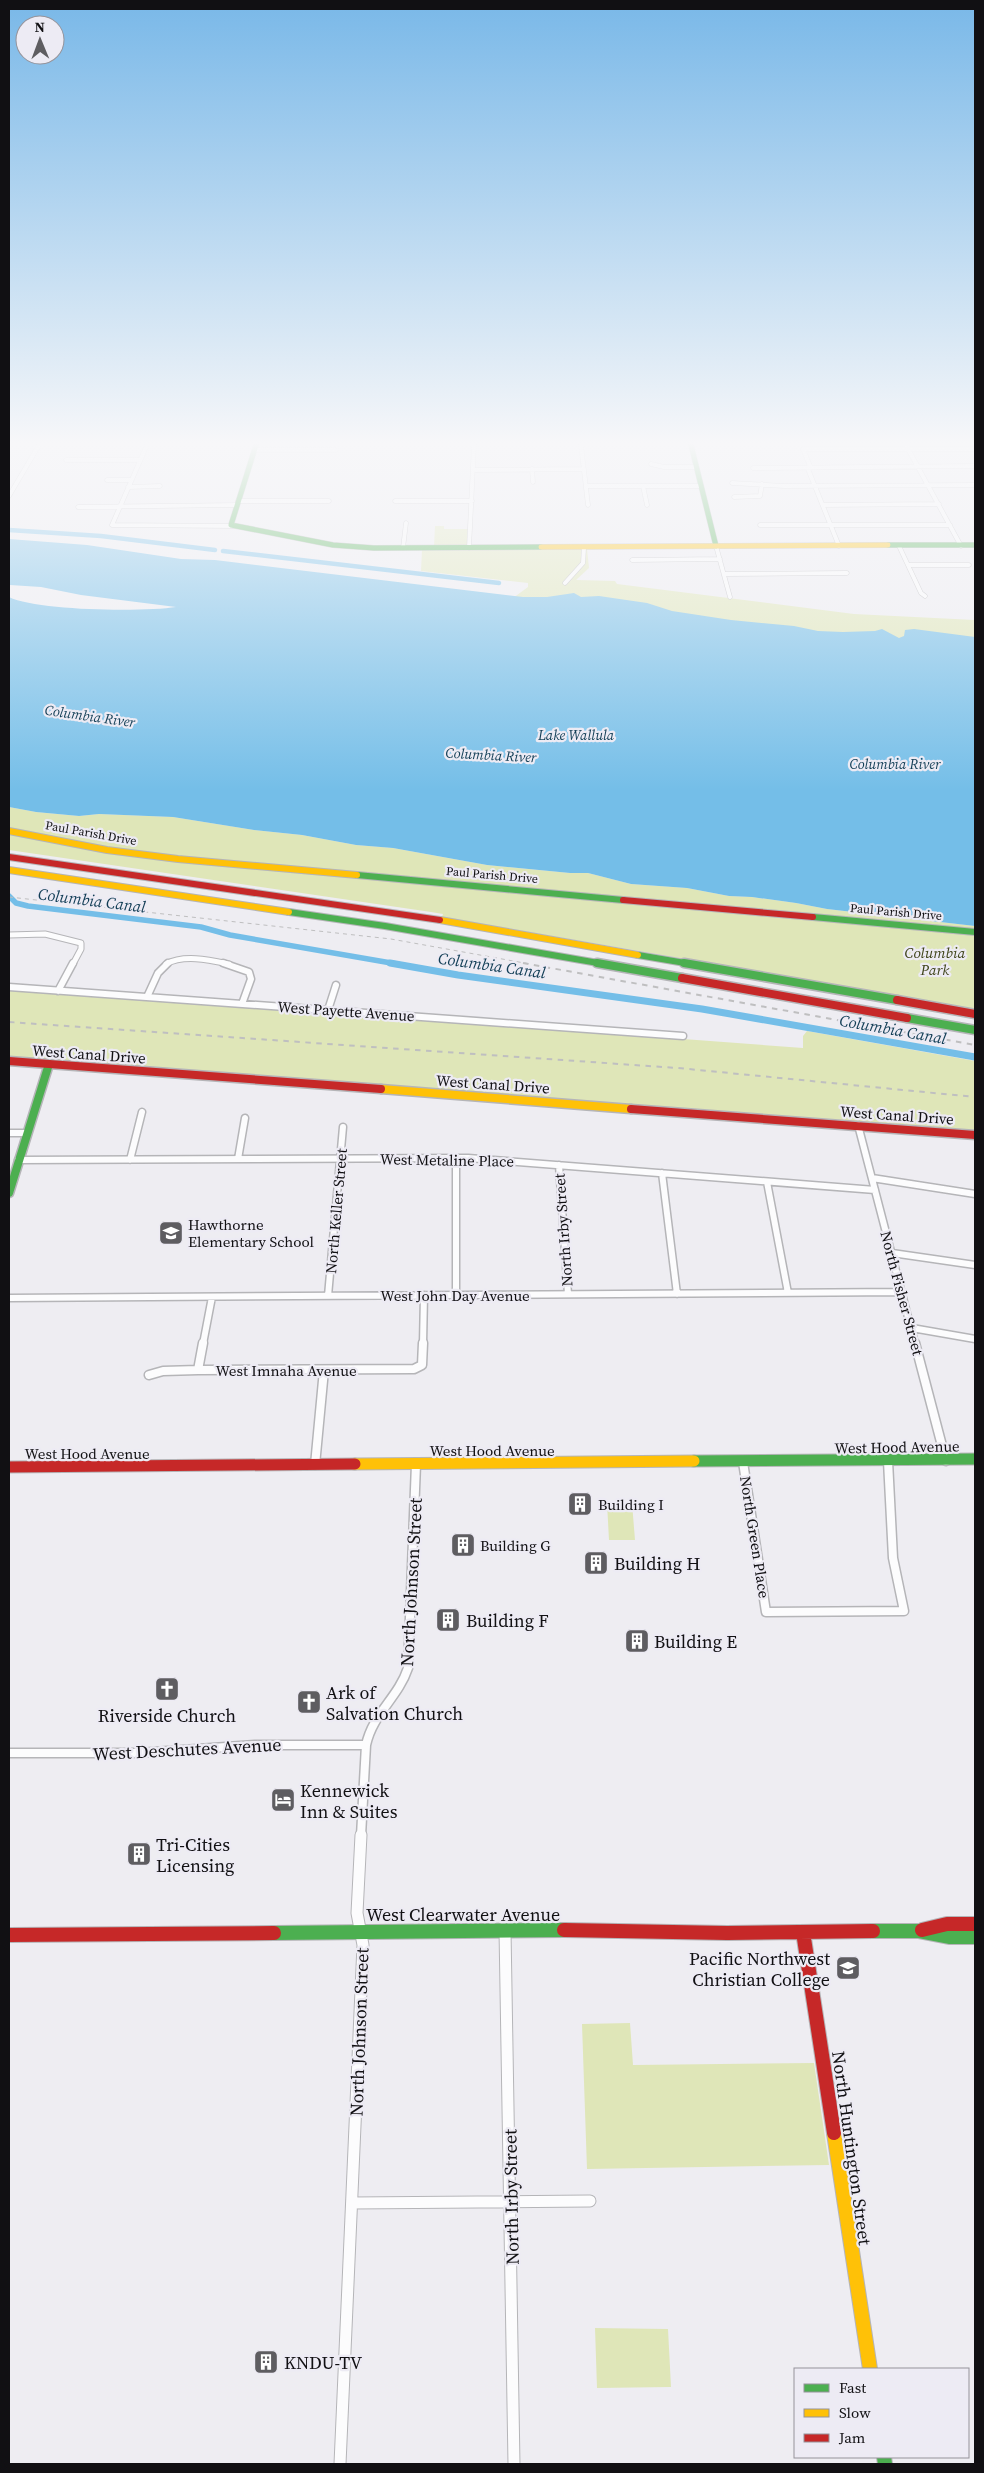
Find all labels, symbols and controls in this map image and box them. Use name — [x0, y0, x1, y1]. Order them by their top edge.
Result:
north arrow — [15, 15, 65, 65]
text: N — [34, 17, 45, 37]
water label: Columbia River — [44, 700, 137, 732]
water label: Lake Wallula — [537, 725, 615, 745]
water label: Columbia River — [445, 743, 537, 767]
water label: Columbia River — [849, 754, 941, 774]
street label: Paul Parish Drive — [44, 817, 138, 849]
street label: Paul Parish Drive — [445, 863, 539, 887]
water label: Columbia Canal — [37, 882, 148, 918]
street label: Paul Parish Drive — [849, 900, 943, 924]
park label: Columbia Park — [905, 942, 966, 980]
water label: Columbia Canal — [437, 947, 548, 983]
street label: West Payette Avenue — [277, 996, 416, 1026]
water label: Columbia Canal — [838, 1009, 949, 1049]
street label: West Canal Drive — [32, 1040, 147, 1068]
street label: West Canal Drive — [436, 1070, 551, 1098]
street label: West Canal Drive — [840, 1101, 955, 1129]
street label: North Keller Street — [320, 1147, 352, 1274]
street label: West Metaline Place — [380, 1148, 515, 1172]
street label: North Irby Street — [549, 1173, 577, 1287]
place label: Hawthorne Elementary School — [188, 1214, 315, 1252]
school or university icon: Hawthorne Elementary School — [158, 1220, 184, 1246]
street label: North Fisher Street — [875, 1229, 929, 1358]
street label: West John Day Avenue — [380, 1285, 530, 1306]
street label: West Imnaha Avenue — [215, 1360, 357, 1381]
street label: West Hood Avenue — [834, 1435, 960, 1459]
street label: West Hood Avenue — [429, 1440, 555, 1461]
street label: West Hood Avenue — [24, 1443, 150, 1464]
street label: North Green Place — [735, 1475, 775, 1600]
building icon: Building I — [567, 1491, 593, 1517]
place label: Building I — [598, 1494, 664, 1515]
street label: North Johnson Street — [394, 1497, 428, 1667]
building icon: Building G — [450, 1532, 476, 1558]
place label: Building G — [480, 1535, 550, 1556]
building icon: Building H — [583, 1550, 609, 1576]
place label: Building H — [614, 1551, 700, 1576]
building icon: Building F — [435, 1607, 461, 1633]
place label: Building F — [466, 1608, 549, 1633]
building icon: Building E — [624, 1628, 650, 1654]
place label: Building E — [654, 1629, 737, 1654]
church icon: Riverside Church — [154, 1676, 180, 1702]
place label: Ark of Salvation Church — [326, 1680, 463, 1726]
church icon: Ark of Salvation Church — [296, 1689, 322, 1715]
place label: Riverside Church — [98, 1703, 236, 1728]
street label: West Deschutes Avenue — [92, 1732, 282, 1766]
place label: Kennewick Inn & Suites — [300, 1778, 398, 1824]
hotel icon: Kennewick Inn & Suites — [270, 1787, 296, 1813]
place label: Tri-Cities Licensing — [156, 1832, 234, 1878]
building icon: Tri-Cities Licensing — [126, 1841, 152, 1867]
street label: West Clearwater Avenue — [366, 1902, 560, 1927]
place label: Pacific Northwest Christian College — [689, 1946, 830, 1992]
street label: North Johnson Street — [344, 1947, 374, 2117]
school or university icon: Pacific Northwest Christian College — [835, 1955, 861, 1981]
street label: North Huntington Street — [826, 2049, 878, 2247]
street label: North Irby Street — [497, 2129, 525, 2265]
building icon: KNDU-TV — [253, 2349, 279, 2375]
place label: KNDU-TV — [284, 2350, 362, 2375]
legend — [794, 2368, 969, 2458]
text: Fast — [839, 2377, 866, 2398]
text: Slow — [839, 2402, 871, 2423]
text: Jam — [838, 2427, 866, 2448]

